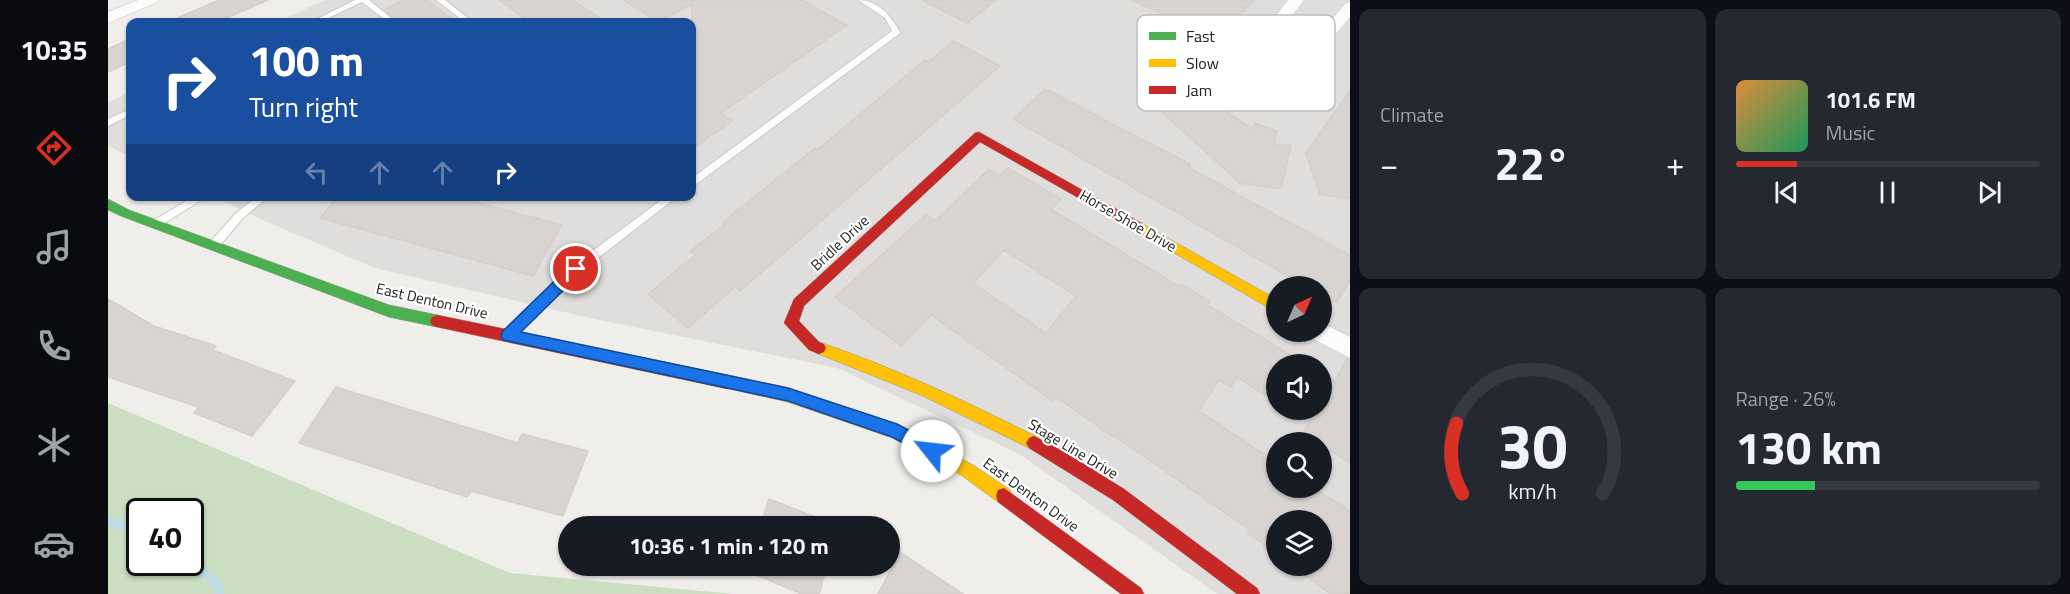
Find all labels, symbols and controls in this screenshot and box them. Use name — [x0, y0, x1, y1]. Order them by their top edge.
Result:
legend — [1137, 15, 1335, 111]
text: Fast — [1186, 24, 1215, 48]
text: 100 m — [249, 28, 364, 92]
text: 10:35 — [20, 29, 88, 70]
icon: right — [150, 42, 228, 120]
text: Slow — [1186, 51, 1219, 75]
text: Jam — [1186, 78, 1212, 102]
text: 101.6 FM — [1826, 83, 1916, 117]
text: Turn right — [249, 86, 358, 127]
text: Climate — [1380, 99, 1444, 130]
text: Music — [1826, 117, 1875, 148]
icon: directions — [33, 127, 75, 169]
text: 22° — [1494, 129, 1570, 197]
text: − — [1380, 139, 1398, 189]
text: + — [1666, 139, 1684, 189]
icon: left — [300, 156, 333, 189]
icon: ahead — [363, 156, 396, 189]
icon: ahead — [426, 156, 459, 189]
icon: right — [489, 156, 522, 189]
icon: previous — [1770, 176, 1803, 209]
icon: pause — [1871, 176, 1904, 209]
icon: next — [1973, 176, 2006, 209]
street label: Horse Shoe Drive — [1075, 183, 1181, 258]
street label: Bridle Drive — [805, 209, 874, 276]
icon: music — [33, 226, 75, 268]
pin — [550, 243, 601, 294]
icon: arrive — [559, 252, 592, 285]
street label: East Denton Drive — [374, 276, 490, 325]
north arrow — [1266, 276, 1332, 342]
map controls — [1266, 276, 1332, 576]
icon: phone — [33, 325, 75, 367]
button: sound — [1266, 354, 1332, 420]
text: Range · 26% — [1736, 383, 1836, 414]
text: 30 — [1497, 397, 1567, 492]
street label: Stage Line Drive — [1024, 413, 1123, 485]
text: 130 km — [1736, 413, 1882, 481]
position arrow — [900, 419, 964, 483]
icon: climate — [33, 424, 75, 466]
button: search — [1266, 432, 1332, 498]
street label: East Denton Drive — [978, 452, 1084, 537]
text: km/h — [1508, 475, 1557, 507]
speed limit sign: 40 — [126, 498, 204, 576]
button: layers — [1266, 510, 1332, 576]
icon: car — [33, 523, 75, 565]
text: 10:36 · 1 min · 120 m — [629, 529, 829, 563]

